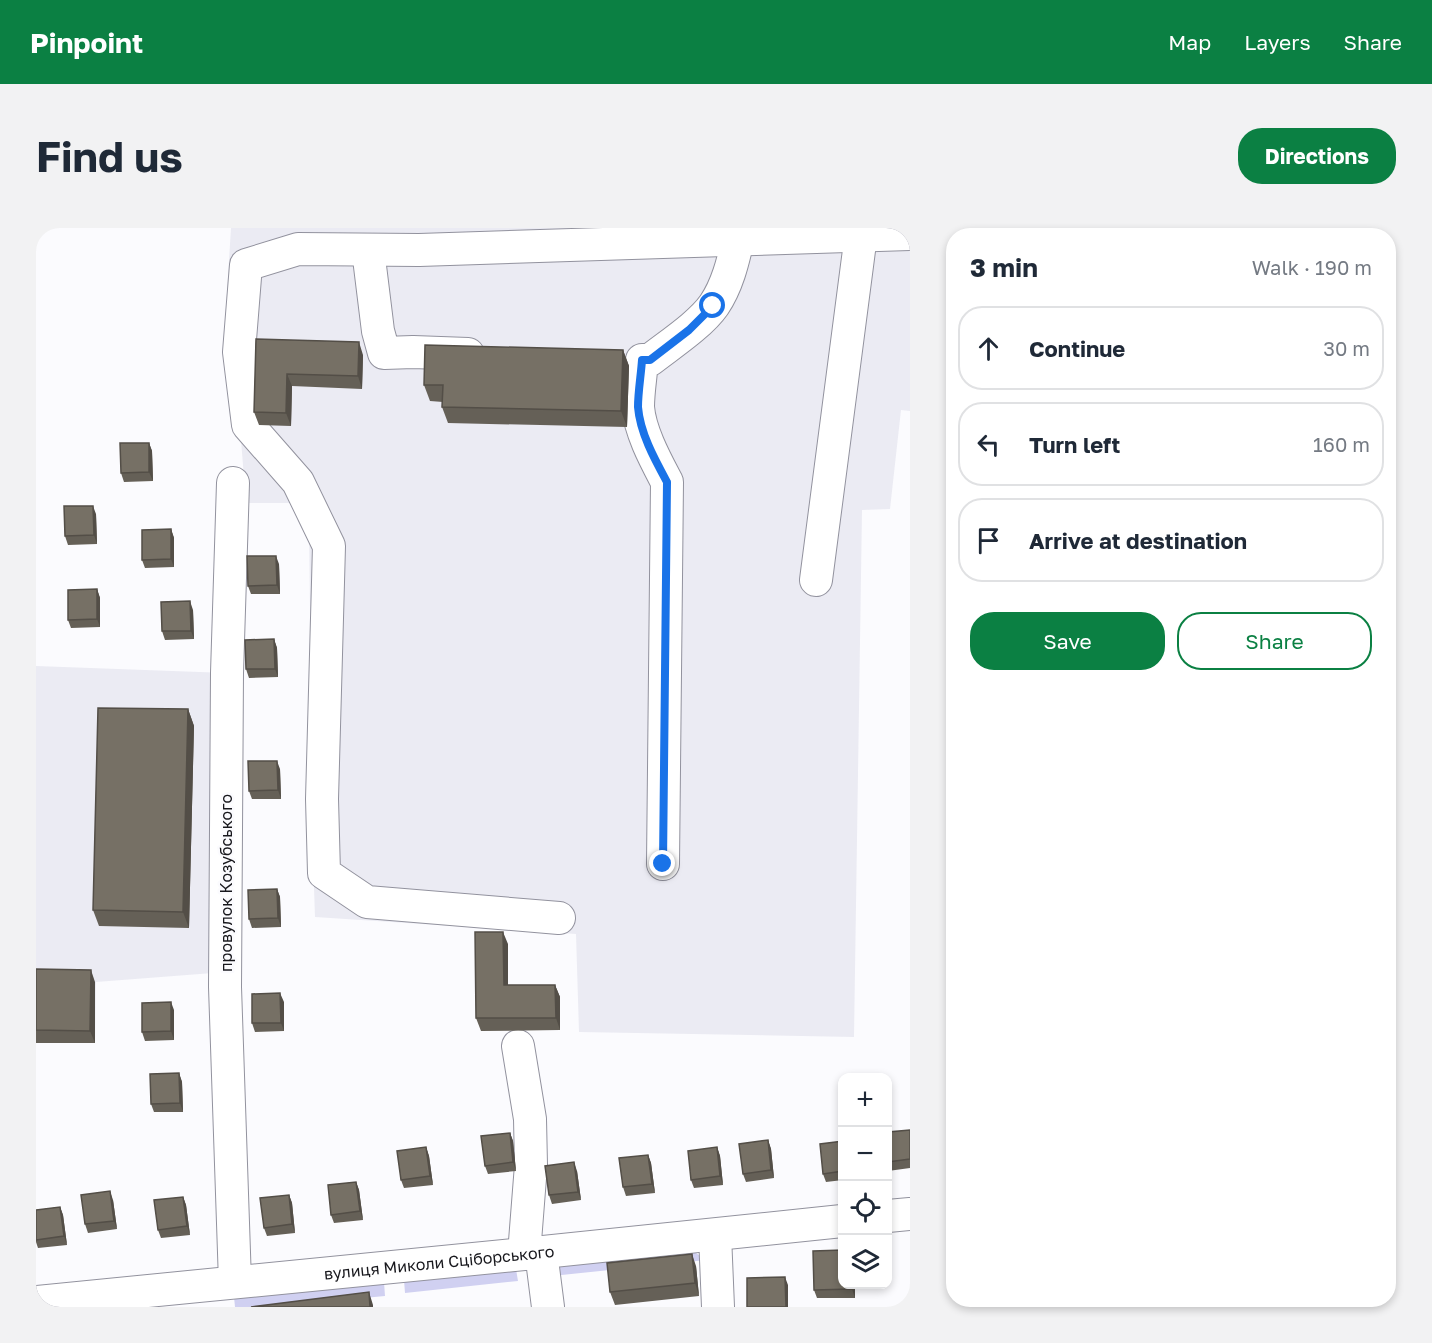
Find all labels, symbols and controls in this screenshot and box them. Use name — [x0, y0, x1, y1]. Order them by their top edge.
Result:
text: Pinpoint — [30, 26, 143, 59]
text: Map — [1168, 29, 1211, 55]
text: Layers — [1244, 29, 1311, 55]
text: Share — [1344, 29, 1402, 55]
button: Directions — [1238, 128, 1396, 184]
text: Find us — [36, 131, 183, 181]
text: 3 min — [970, 252, 1038, 283]
text: Walk · 190 m — [1252, 255, 1372, 279]
route start — [699, 292, 725, 318]
icon: ahead — [972, 332, 1005, 365]
text: Continue — [1029, 335, 1125, 362]
text: 30 m — [1323, 336, 1370, 360]
icon: left — [972, 428, 1005, 461]
text: Turn left — [1029, 431, 1120, 458]
text: 160 m — [1313, 432, 1370, 456]
icon: arrive — [972, 524, 1005, 557]
text: Arrive at destination — [1029, 527, 1247, 554]
button: Save — [970, 612, 1165, 670]
button: Share — [1177, 612, 1372, 670]
street label: провулок Козубського — [216, 794, 236, 972]
route end — [649, 850, 675, 876]
map controls — [838, 1073, 892, 1289]
button: + — [838, 1073, 892, 1127]
button: − — [838, 1127, 892, 1181]
button: locate — [838, 1181, 892, 1235]
button: layers — [838, 1235, 892, 1289]
street label: вулиця Миколи Сціборського — [323, 1241, 555, 1284]

